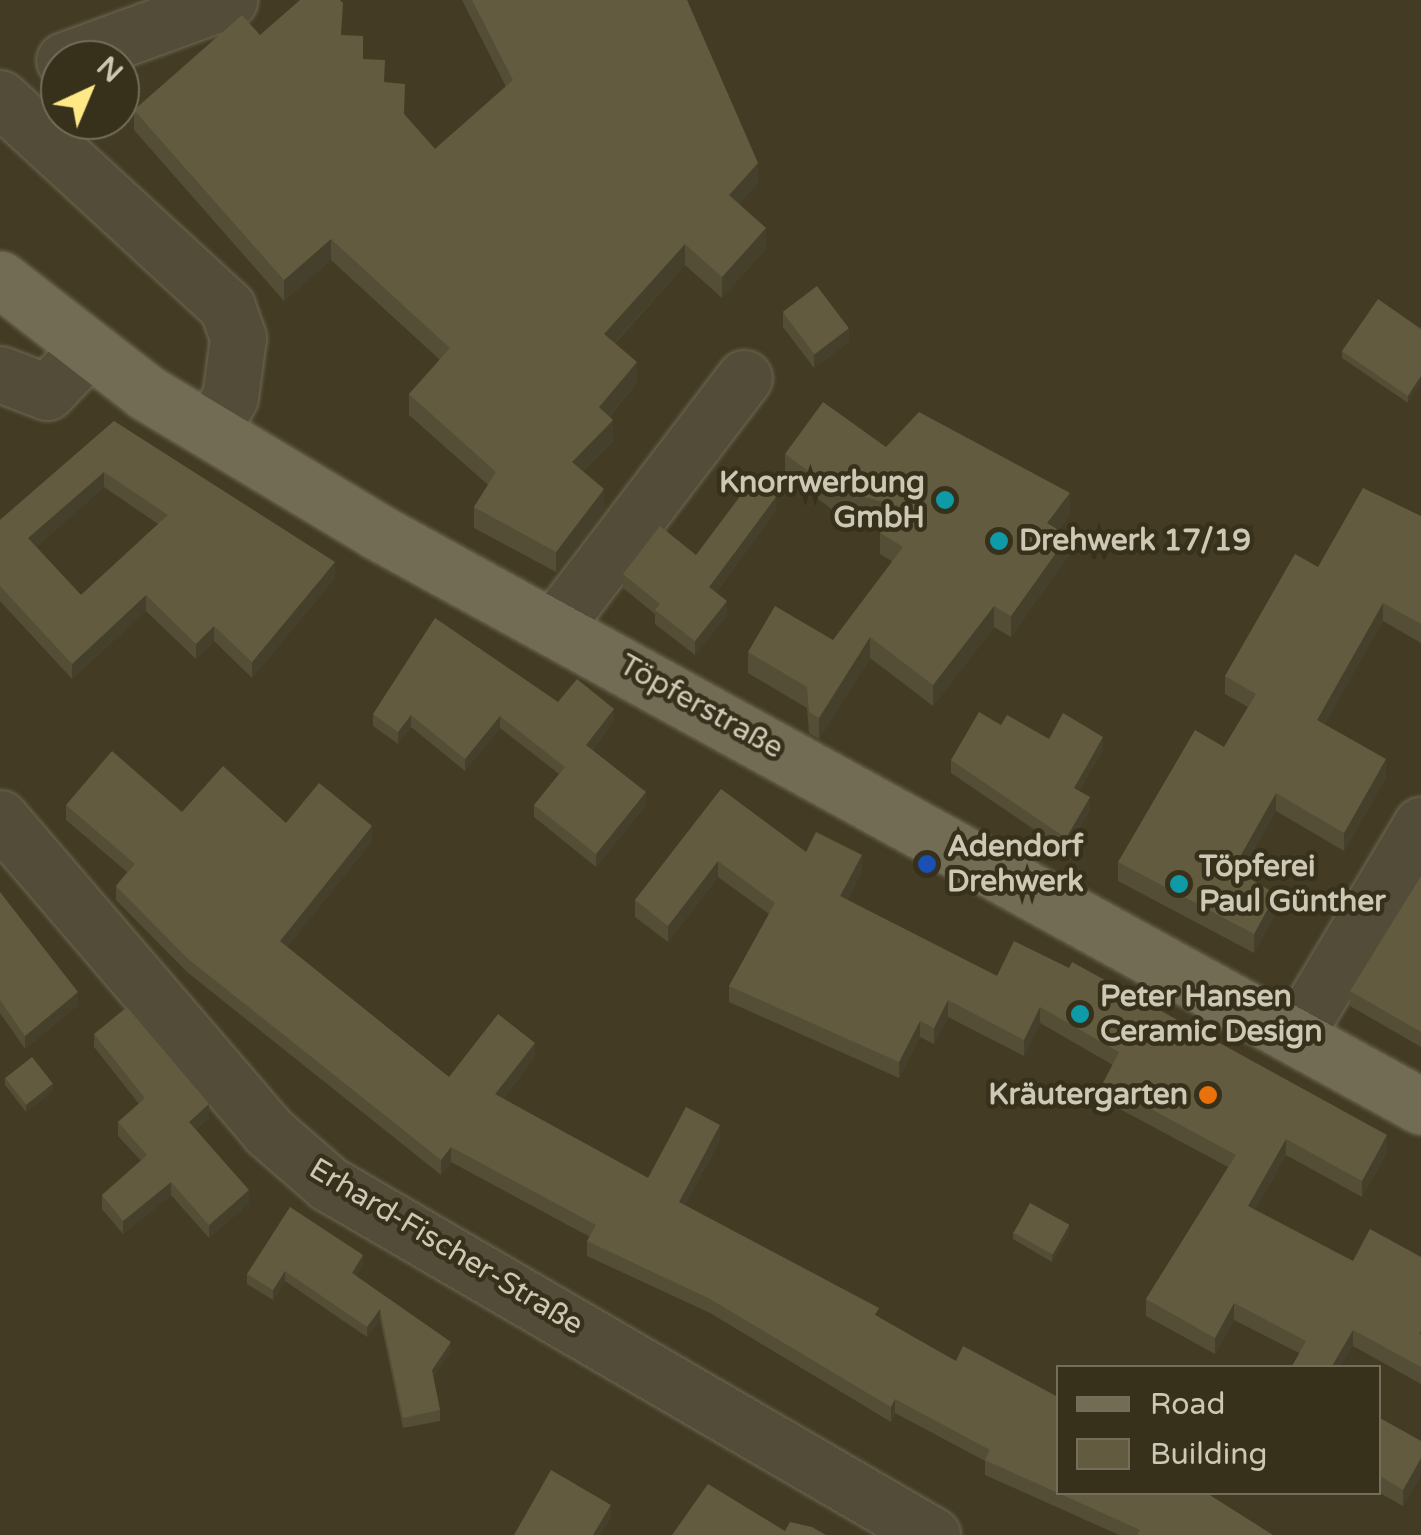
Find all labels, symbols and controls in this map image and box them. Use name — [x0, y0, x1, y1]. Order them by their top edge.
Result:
north arrow — [40, 40, 140, 140]
text: N — [90, 50, 129, 90]
place label: Knorrwerbung GmbH — [719, 465, 925, 536]
marker: Knorrwerbung GmbH — [934, 489, 956, 511]
place label: Drehwerk 17/19 — [1019, 523, 1251, 559]
marker: Drehwerk 17/19 — [988, 530, 1010, 552]
street label: Töpferstraße — [613, 647, 789, 767]
place label: Adendorf Drehwerk — [947, 829, 1084, 900]
place label: Töpferei Paul Günther — [1199, 849, 1386, 920]
marker: Adendorf Drehwerk — [916, 853, 938, 875]
marker: Töpferei Paul Günther — [1168, 873, 1190, 895]
place label: Peter Hansen Ceramic Design — [1100, 979, 1323, 1050]
marker: Peter Hansen Ceramic Design — [1069, 1003, 1091, 1025]
place label: Kräutergarten — [988, 1077, 1188, 1113]
marker: Kräutergarten — [1197, 1084, 1219, 1106]
street label: Erhard-Fischer-Straße — [303, 1151, 589, 1343]
legend — [1056, 1365, 1381, 1495]
text: Road — [1150, 1386, 1225, 1423]
text: Building — [1150, 1436, 1267, 1473]

